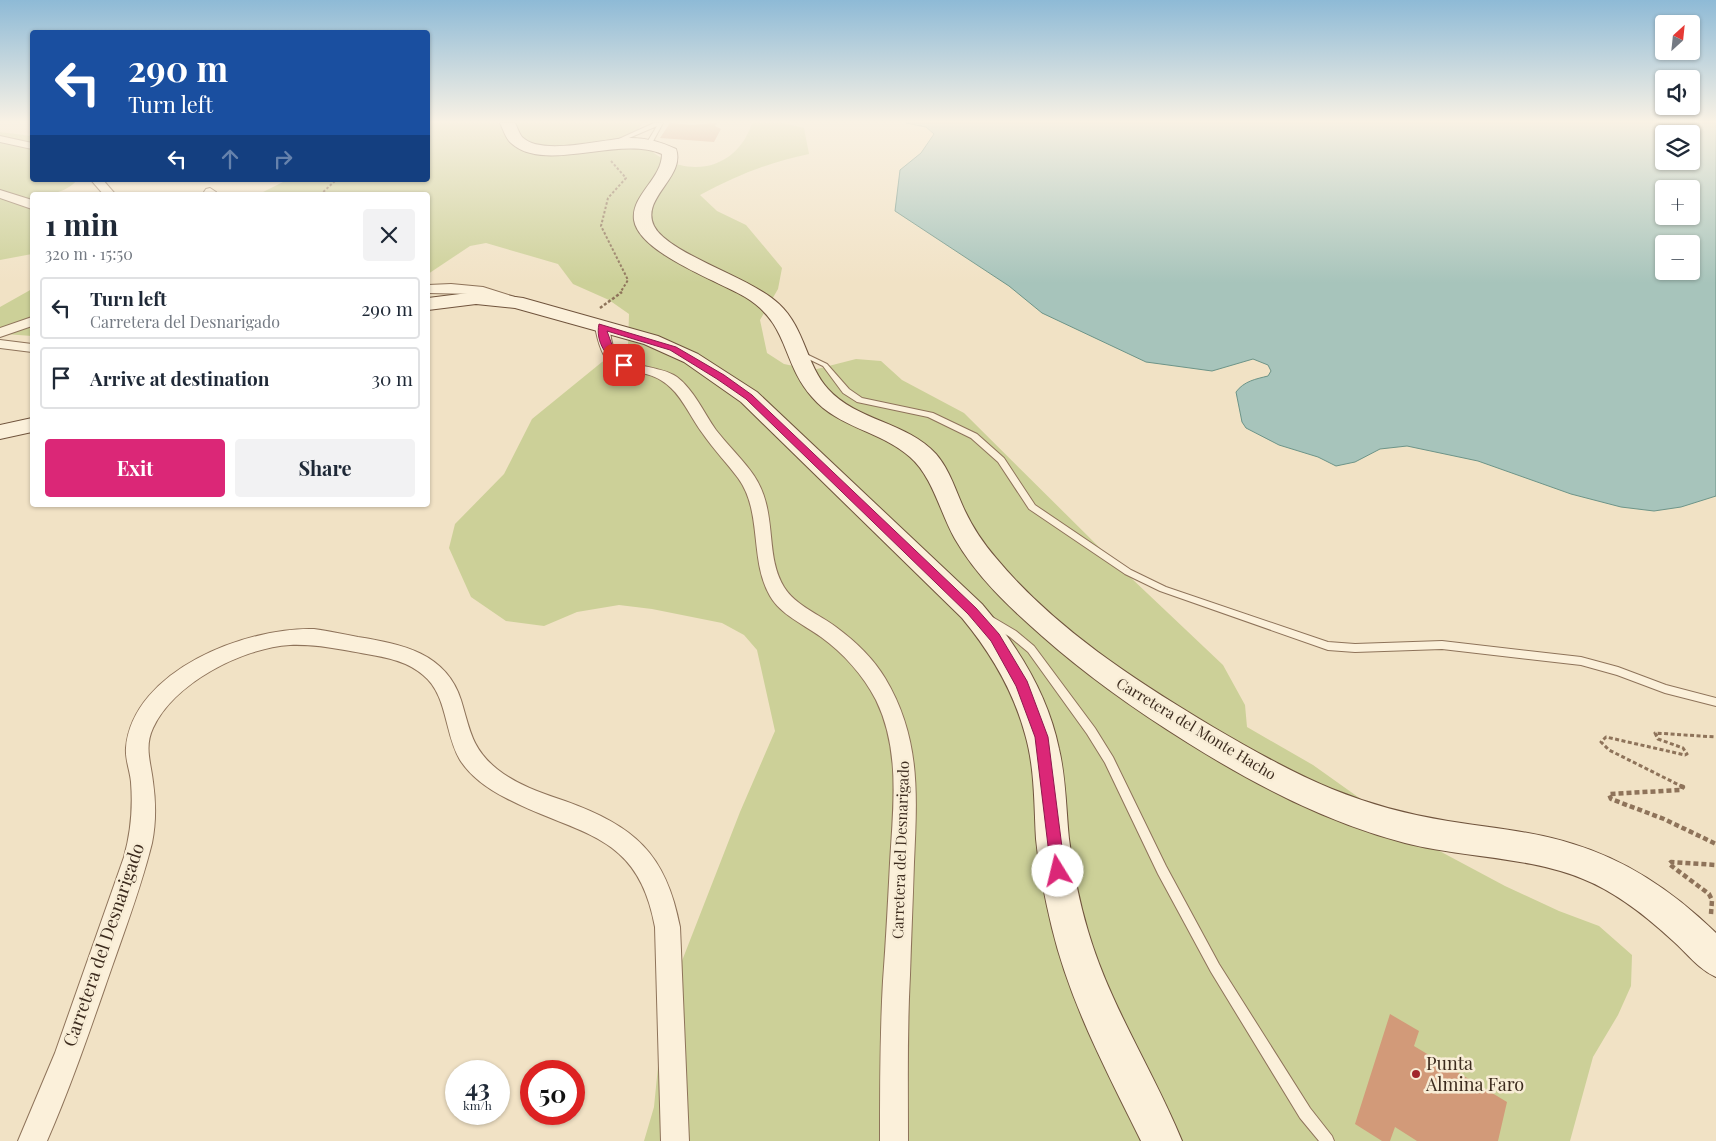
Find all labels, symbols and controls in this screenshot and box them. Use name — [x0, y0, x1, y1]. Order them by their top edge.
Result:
north arrow — [1655, 15, 1700, 60]
map controls — [1655, 15, 1700, 280]
text: 290 m — [128, 44, 228, 91]
icon: left — [45, 50, 110, 115]
button: sound — [1655, 70, 1700, 115]
text: Turn left — [128, 89, 213, 119]
button: layers — [1655, 125, 1700, 170]
icon: left — [163, 145, 191, 173]
icon: ahead — [216, 145, 244, 173]
icon: right — [269, 145, 297, 173]
button: + — [1655, 180, 1700, 225]
text: 1 min — [45, 204, 119, 244]
button: close — [363, 209, 415, 261]
button: − — [1655, 235, 1700, 280]
text: 320 m · 15:50 — [45, 243, 133, 264]
text: Turn left — [90, 285, 167, 311]
icon: left — [47, 294, 75, 322]
text: 290 m — [361, 295, 413, 321]
text: Carretera del Desnarigado — [90, 311, 280, 332]
pin — [603, 344, 645, 386]
icon: arrive — [610, 351, 638, 379]
icon: arrive — [47, 364, 75, 392]
text: Arrive at destination — [90, 365, 270, 391]
text: 30 m — [371, 365, 413, 391]
button: Exit — [45, 439, 225, 497]
button: Share — [235, 439, 415, 497]
street label: Carretera del Monte Hacho — [1113, 672, 1280, 784]
street label: Carretera del Desnarigado — [887, 761, 913, 939]
street label: Carretera del Desnarigado — [57, 840, 149, 1050]
position arrow — [1031, 844, 1083, 896]
place label: Punta Almina Faro — [1425, 1051, 1524, 1096]
speed limit sign: 50 — [520, 1060, 585, 1125]
marker: Punta Almina Faro — [1410, 1068, 1422, 1080]
text: 43 — [465, 1070, 490, 1103]
text: km/h — [463, 1097, 492, 1113]

